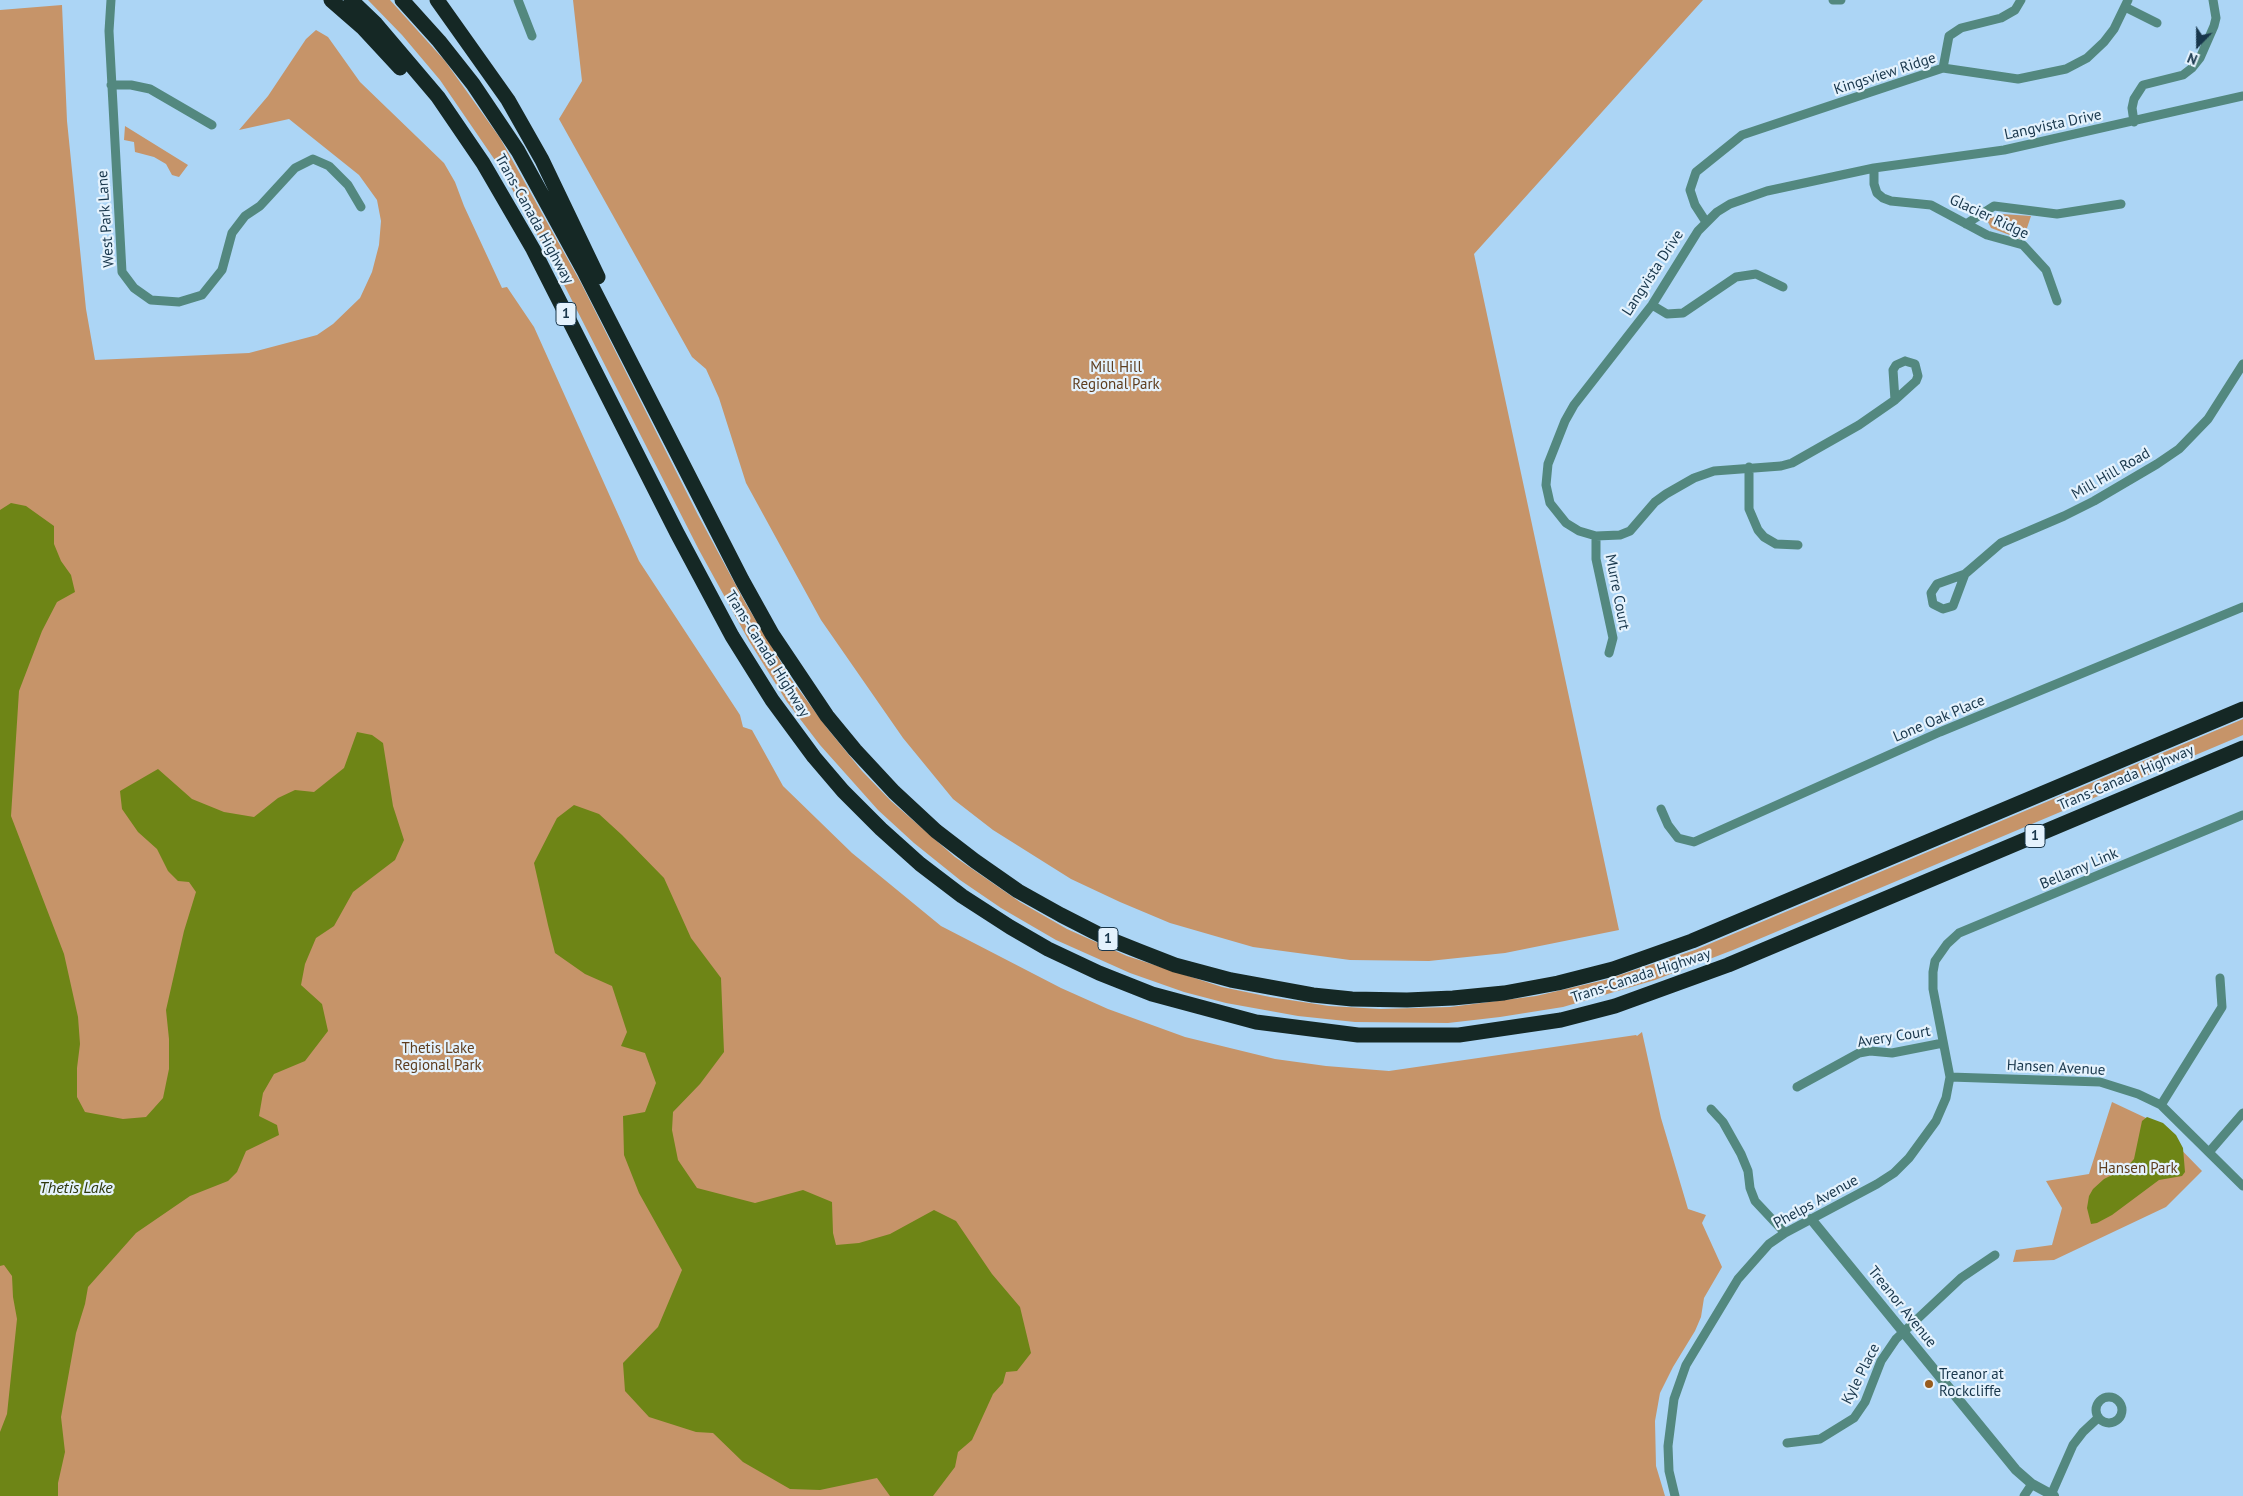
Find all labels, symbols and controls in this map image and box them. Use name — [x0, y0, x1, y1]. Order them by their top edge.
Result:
north arrow — [2173, 20, 2223, 70]
street label: Kingsview Ridge — [1832, 49, 1938, 99]
text: N — [2185, 49, 2200, 69]
street label: Langvista Drive — [2003, 106, 2103, 144]
street label: Trans-Canada Highway — [491, 151, 577, 287]
street label: West Park Lane — [94, 170, 118, 268]
street label: Glacier Ridge — [1947, 191, 2031, 243]
street label: Langvista Drive — [1619, 227, 1687, 319]
road number: 1 — [556, 302, 576, 326]
park label: Mill Hill Regional Park — [1072, 359, 1160, 394]
street label: Mill Hill Road — [2069, 444, 2153, 504]
street label: Murre Court — [1601, 553, 1633, 631]
street label: Trans-Canada Highway — [721, 587, 813, 721]
street label: Lone Oak Place — [1890, 692, 1988, 746]
street label: Trans-Canada Highway — [2055, 741, 2197, 815]
road number: 1 — [2025, 824, 2045, 848]
street label: Bellamy Link — [2037, 845, 2121, 893]
road number: 1 — [1098, 928, 1118, 951]
street label: Trans-Canada Highway — [1569, 945, 1713, 1007]
street label: Avery Court — [1856, 1022, 1932, 1052]
park label: Thetis Lake Regional Park — [394, 1040, 482, 1075]
street label: Hansen Avenue — [2006, 1056, 2106, 1080]
park label: Hansen Park — [2098, 1160, 2178, 1178]
street label: Phelps Avenue — [1771, 1171, 1861, 1233]
water label: Thetis Lake — [39, 1178, 113, 1198]
street label: Treanor Avenue — [1864, 1263, 1940, 1351]
street label: Kyle Place — [1838, 1341, 1884, 1407]
place label: Treanor at Rockcliffe — [1939, 1366, 2004, 1401]
marker: Treanor at Rockcliffe — [1923, 1378, 1935, 1390]

